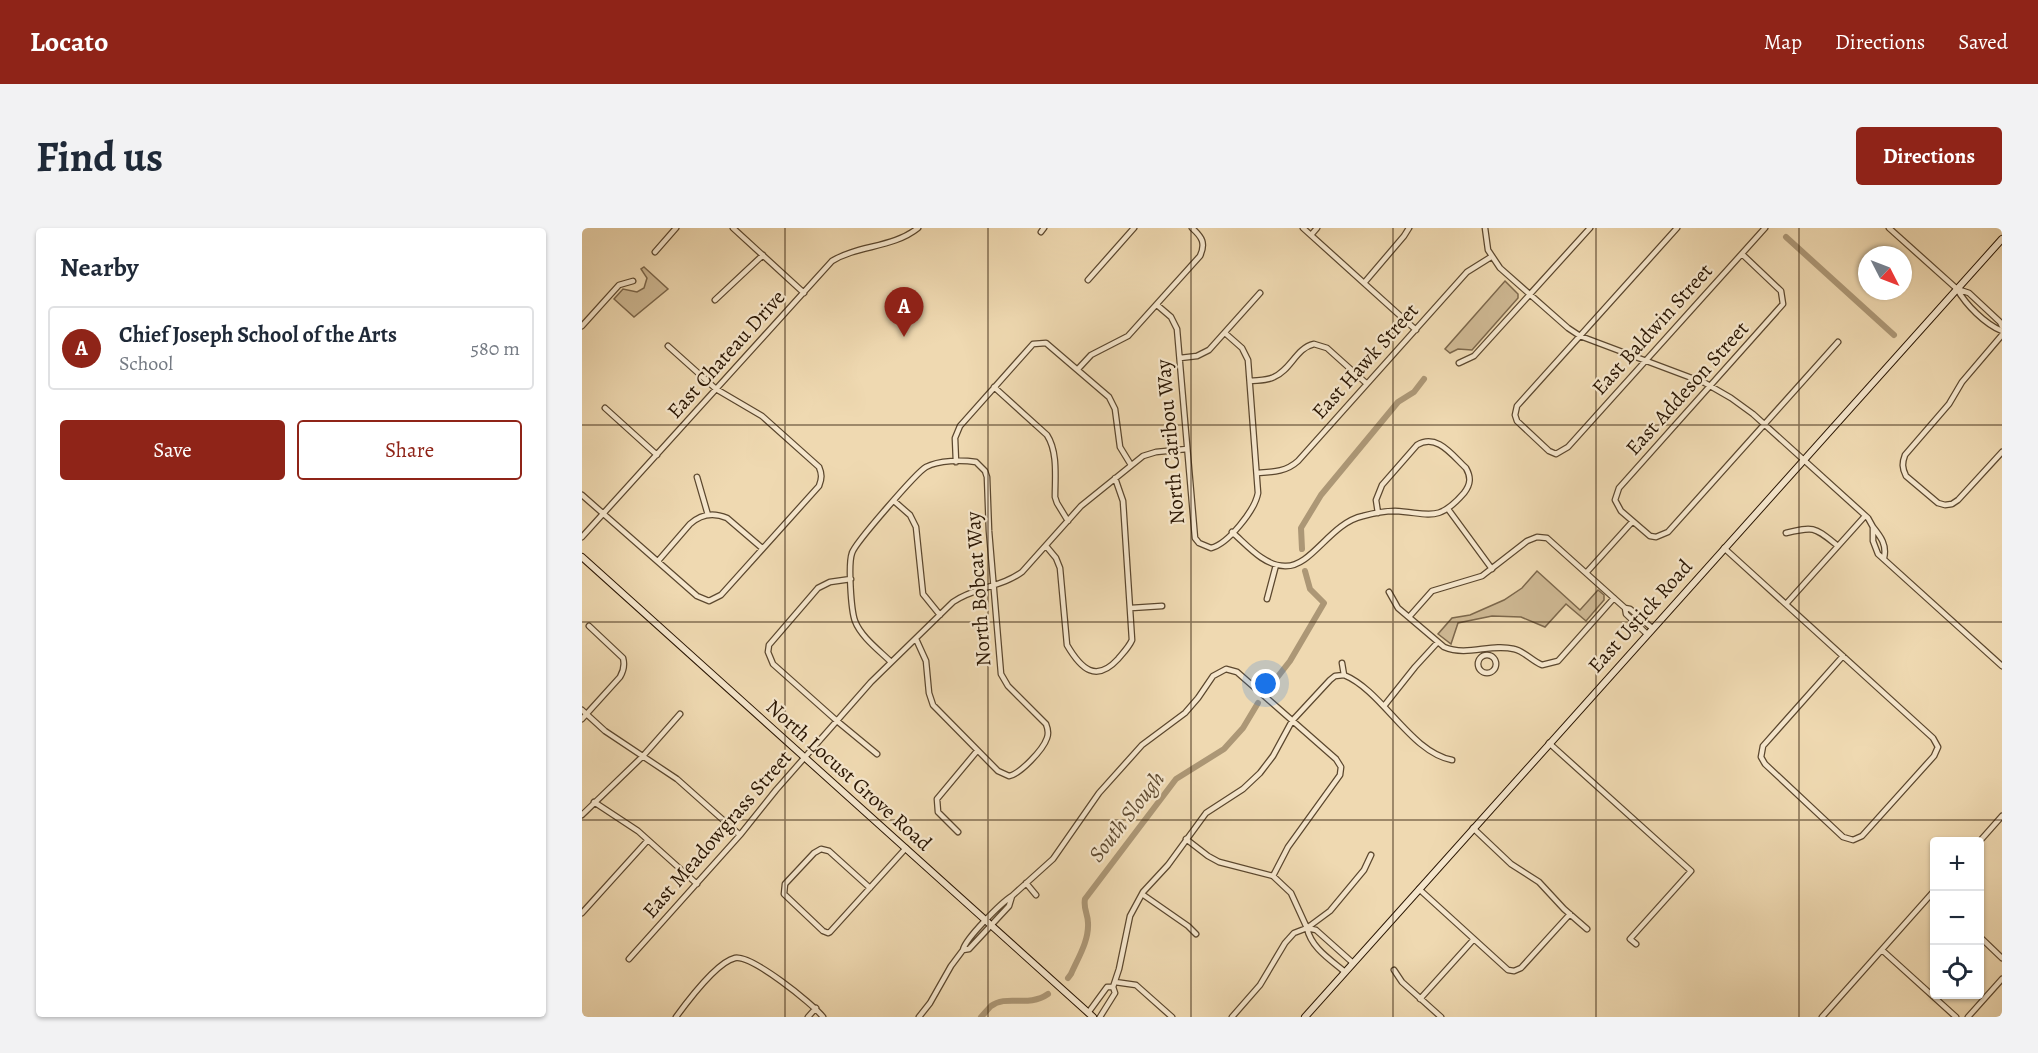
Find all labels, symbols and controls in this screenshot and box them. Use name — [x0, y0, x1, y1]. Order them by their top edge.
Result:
text: Locato — [30, 23, 108, 61]
text: Map — [1764, 28, 1802, 56]
text: Directions — [1835, 28, 1925, 56]
text: Saved — [1958, 28, 2008, 56]
button: Directions — [1856, 127, 2002, 185]
text: Find us — [36, 128, 163, 185]
north arrow — [1858, 246, 1912, 300]
text: Nearby — [60, 250, 139, 285]
street label: East Baldwin Street — [1585, 257, 1719, 401]
street label: East Chateau Drive — [661, 284, 791, 424]
pin: A — [884, 288, 924, 337]
street label: East Hawk Street — [1305, 297, 1425, 425]
street label: East Addeson Street — [1619, 315, 1755, 461]
text: Chief Joseph School of the Arts — [119, 320, 397, 350]
text: A — [75, 335, 88, 362]
text: 580 m — [470, 335, 520, 362]
text: School — [119, 350, 173, 377]
street label: North Caribou Way — [1149, 358, 1191, 526]
button: Save — [60, 420, 285, 480]
button: Share — [297, 420, 522, 480]
street label: North Bobcat Way — [959, 510, 997, 667]
street label: East Ustick Road — [1581, 553, 1699, 679]
your location — [1251, 669, 1280, 698]
street label: North Locust Grove Road — [760, 693, 938, 858]
street label: East Meadowgrass Street — [636, 744, 798, 924]
water label: South Slough — [1082, 765, 1172, 868]
map controls — [1930, 837, 1984, 999]
button: + — [1930, 837, 1984, 891]
button: − — [1930, 891, 1984, 945]
button: locate — [1930, 945, 1984, 999]

